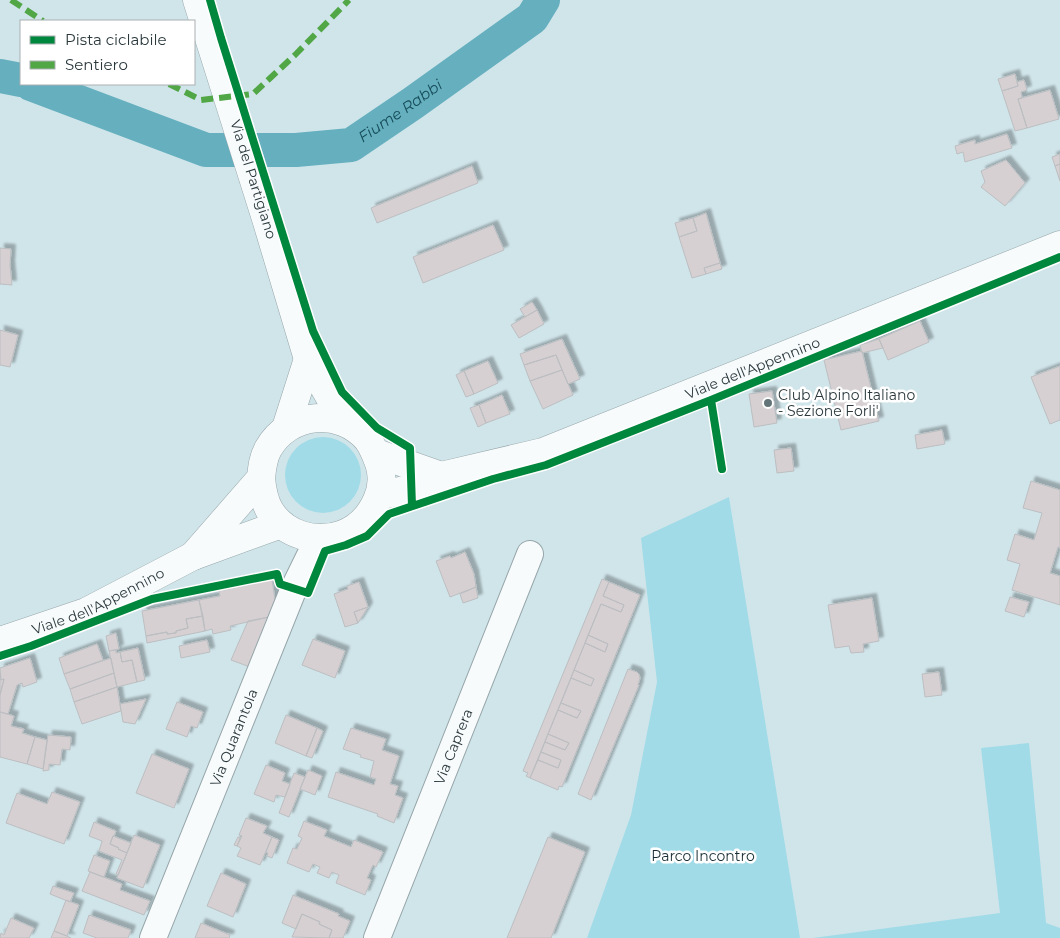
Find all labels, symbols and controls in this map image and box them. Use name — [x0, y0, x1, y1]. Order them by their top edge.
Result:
legend — [20, 20, 195, 85]
text: Pista ciclabile — [65, 30, 167, 49]
text: Sentiero — [65, 55, 128, 74]
water label: Fiume Rabbi — [354, 75, 447, 146]
street label: Via del Partigiano — [226, 117, 281, 241]
street label: Viale dell'Appennino — [683, 333, 823, 403]
place label: Club Alpino Italiano - Sezione Forli' — [778, 386, 915, 420]
marker: Club Alpino Italiano - Sezione Forli' — [762, 397, 774, 409]
street label: Viale dell'Appennino — [29, 564, 168, 639]
street label: Via Quarantola — [206, 686, 261, 789]
street label: Via Caprera — [430, 706, 476, 787]
park label: Parco Incontro — [651, 847, 755, 865]

